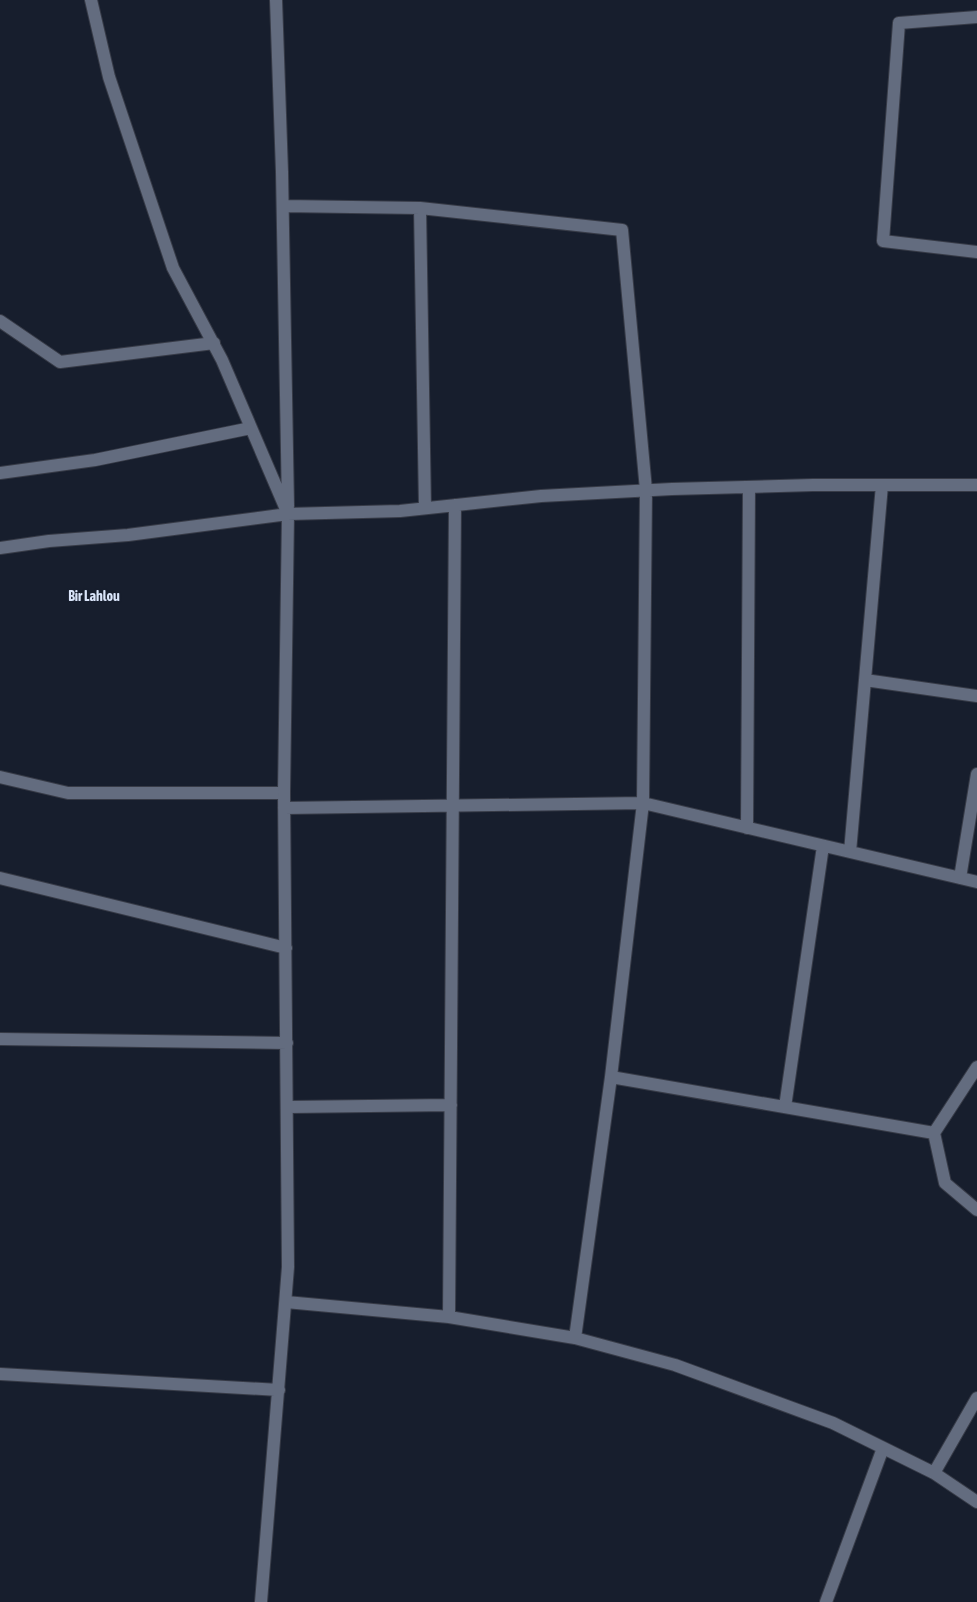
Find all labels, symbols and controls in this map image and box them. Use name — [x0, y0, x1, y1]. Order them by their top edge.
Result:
district label: Bir Lahlou — [68, 588, 120, 604]

